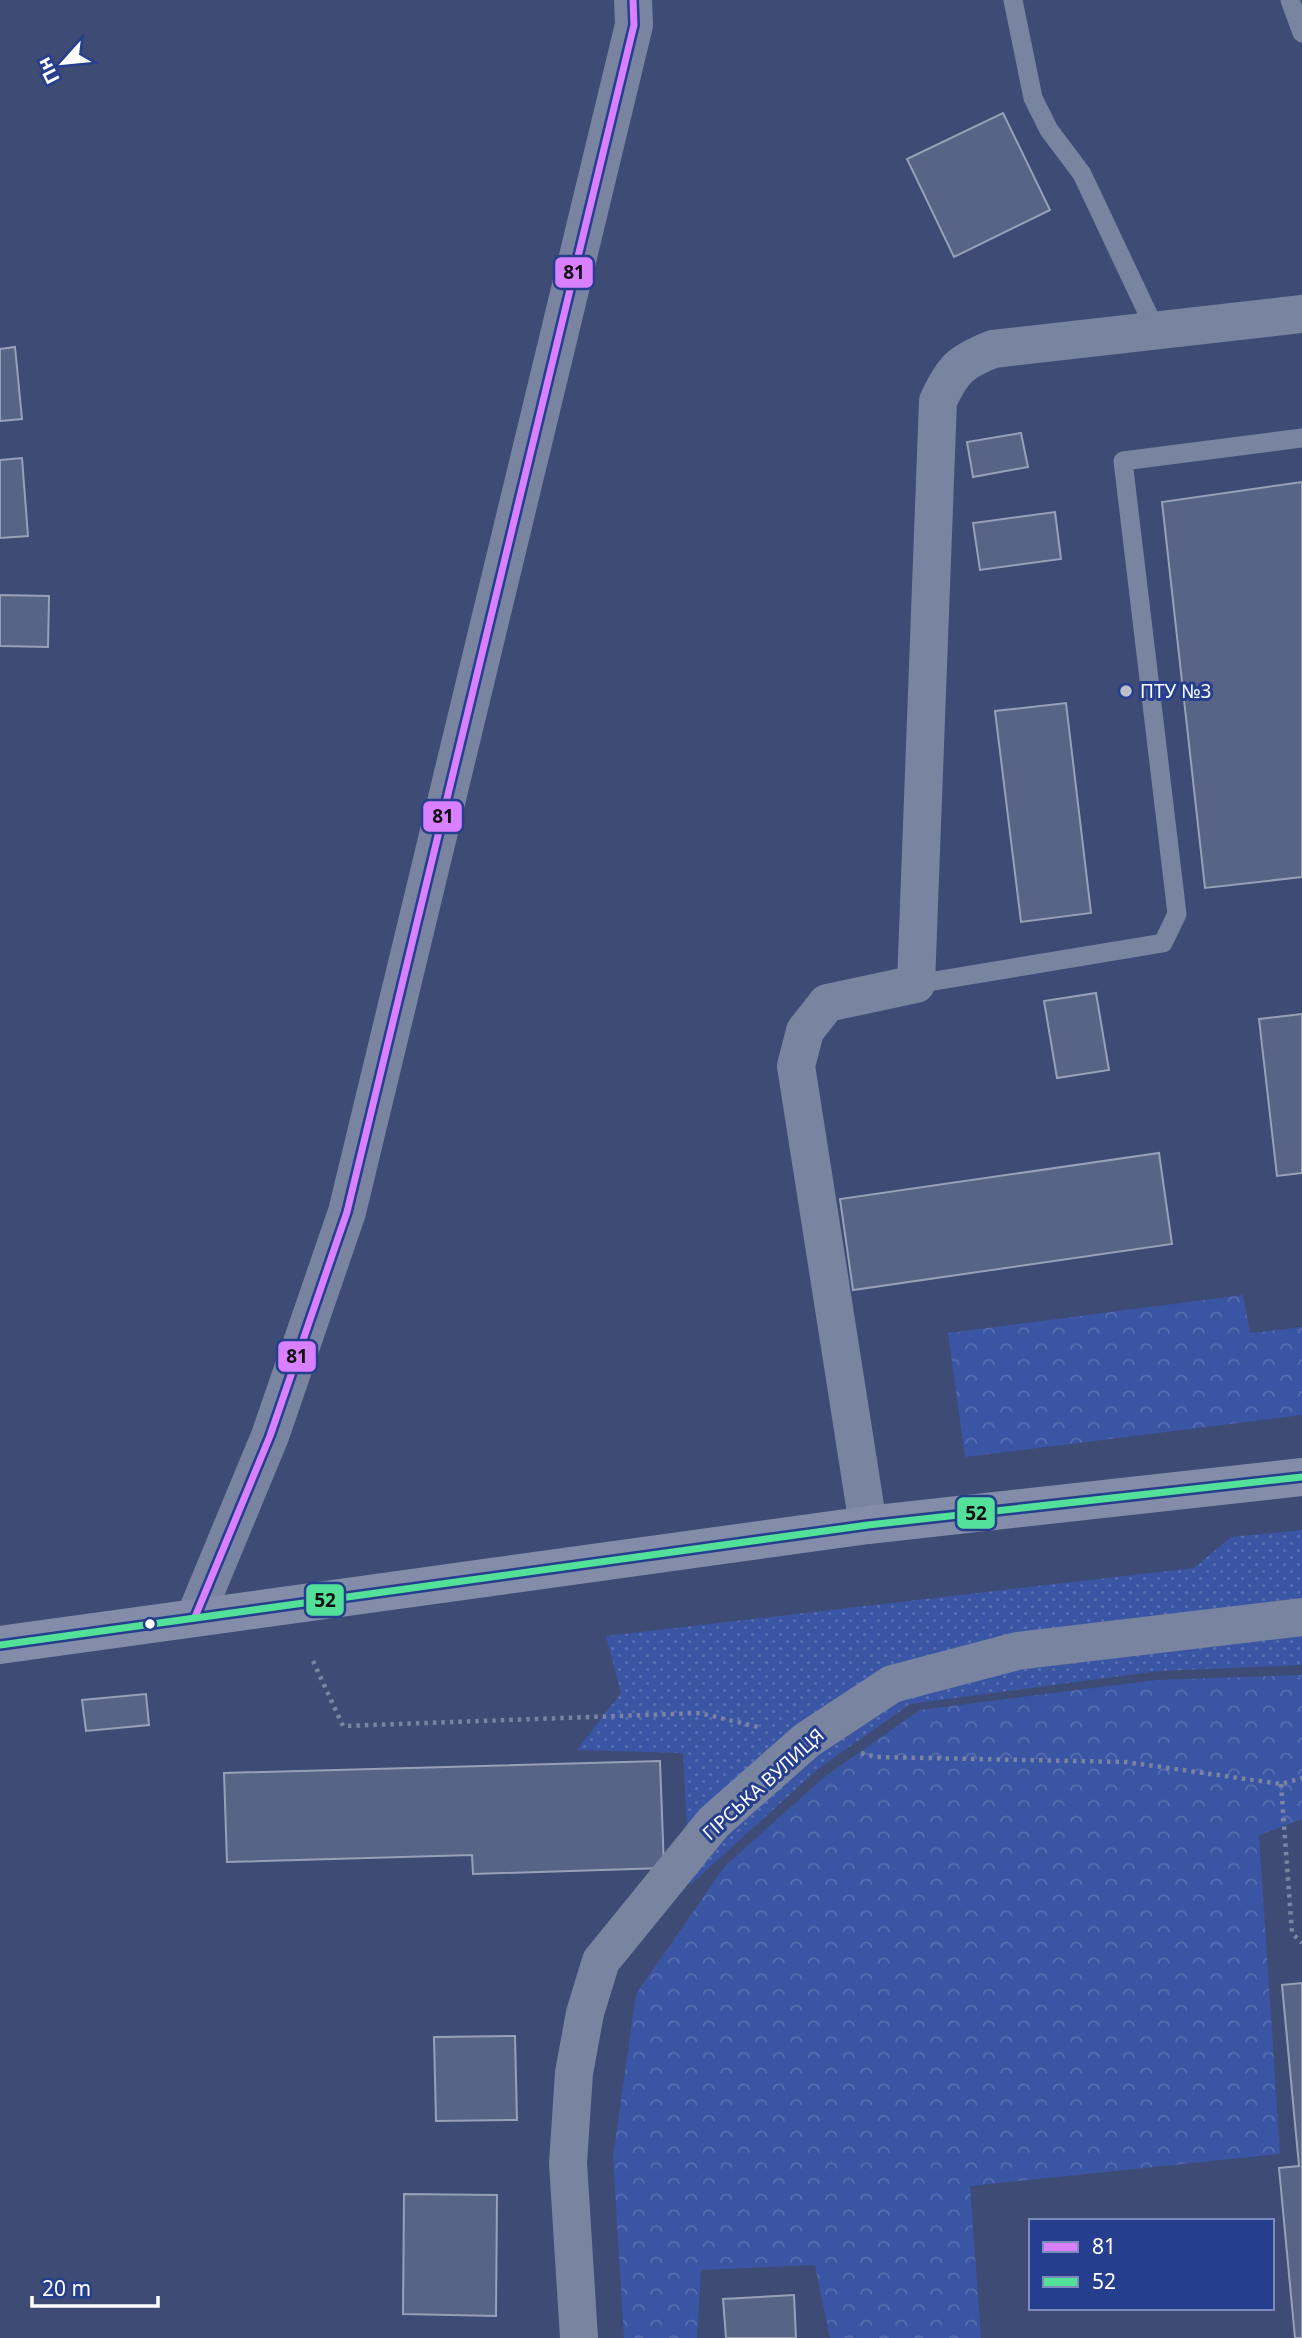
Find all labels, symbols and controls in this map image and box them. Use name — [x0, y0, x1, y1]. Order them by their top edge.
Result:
north arrow — [28, 28, 98, 98]
text: Пн — [30, 53, 66, 89]
line badge: 81 — [554, 256, 594, 289]
text: 81 — [563, 259, 585, 285]
place label: ПТУ №3 — [1140, 678, 1211, 704]
marker: ПТУ №3 — [1118, 683, 1134, 699]
line badge: 81 — [422, 800, 463, 833]
text: 81 — [432, 803, 454, 829]
line badge: 81 — [277, 1340, 317, 1373]
text: 81 — [286, 1343, 308, 1369]
line badge: 52 — [956, 1496, 996, 1530]
text: 52 — [965, 1500, 987, 1526]
line badge: 52 — [305, 1583, 345, 1617]
text: 52 — [314, 1587, 336, 1613]
unlabelled marker — [143, 1617, 157, 1631]
street label: ГІРСЬКА ВУЛИЦЯ — [697, 1722, 829, 1846]
legend — [1029, 2219, 1274, 2310]
text: 81 — [1092, 2232, 1116, 2260]
scale bar — [32, 2264, 158, 2308]
text: 52 — [1092, 2267, 1116, 2295]
text: 20 m — [42, 2274, 91, 2302]

